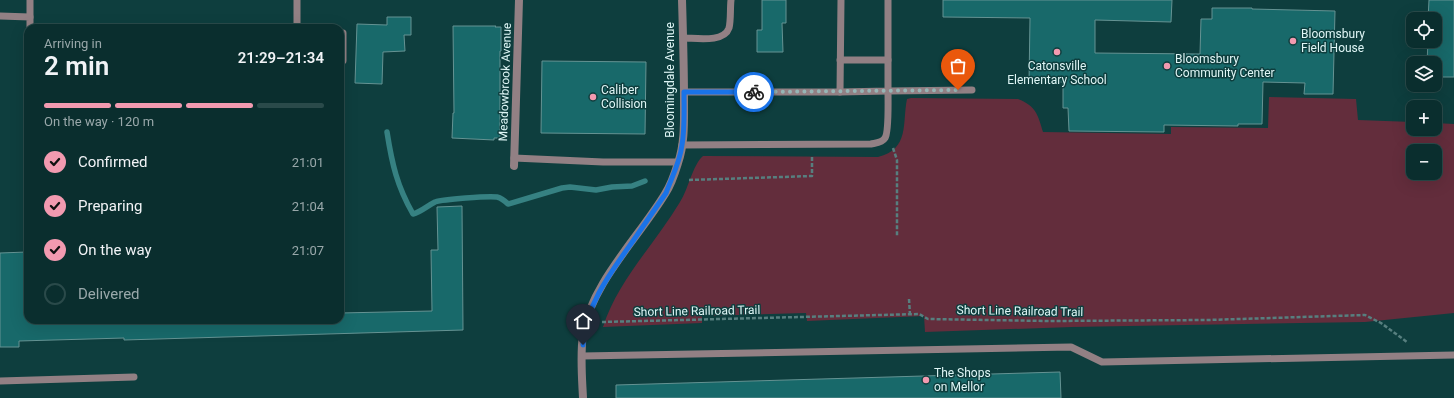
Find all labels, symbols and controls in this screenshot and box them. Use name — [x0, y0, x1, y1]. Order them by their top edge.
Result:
map controls — [1406, 12, 1442, 180]
button: locate — [1406, 12, 1442, 48]
street label: Meadowbrook Avenue — [496, 22, 514, 142]
street label: Bloomingdale Avenue — [663, 22, 677, 138]
place label: Bloomsbury Field House — [1301, 27, 1365, 55]
text: Arriving in — [44, 36, 102, 51]
marker: Bloomsbury Field House — [1288, 36, 1298, 46]
marker: Catonsville Elementary School — [1052, 47, 1062, 57]
text: 21:29–21:34 — [238, 49, 324, 67]
pin — [941, 49, 975, 90]
text: 2 min — [44, 51, 109, 81]
place label: Bloomsbury Community Center — [1175, 52, 1275, 80]
icon: bag — [947, 55, 969, 77]
button: layers — [1406, 56, 1442, 92]
place label: Catonsville Elementary School — [1007, 59, 1107, 87]
marker: Bloomsbury Community Center — [1162, 61, 1172, 71]
courier — [734, 72, 774, 112]
icon: bike — [743, 81, 765, 103]
place label: Caliber Collision — [601, 83, 647, 111]
marker: Caliber Collision — [588, 92, 598, 102]
button: + — [1406, 100, 1442, 136]
text: On the way · 120 m — [44, 114, 154, 129]
button: − — [1406, 144, 1442, 180]
icon: check — [44, 151, 66, 173]
text: Confirmed — [78, 153, 148, 171]
text: 21:01 — [292, 155, 324, 170]
icon: check — [44, 195, 66, 217]
text: Preparing — [78, 197, 142, 215]
text: 21:04 — [292, 199, 324, 214]
icon: check — [44, 239, 66, 261]
text: On the way — [78, 241, 152, 259]
text: 21:07 — [292, 243, 324, 258]
text: Delivered — [78, 285, 140, 303]
street label: Short Line Railroad Trail — [634, 303, 760, 319]
street label: Short Line Railroad Trail — [957, 303, 1083, 319]
pin — [566, 304, 600, 345]
icon: home — [572, 310, 594, 332]
place label: The Shops on Mellor — [934, 366, 991, 394]
marker: The Shops on Mellor — [921, 375, 931, 385]

